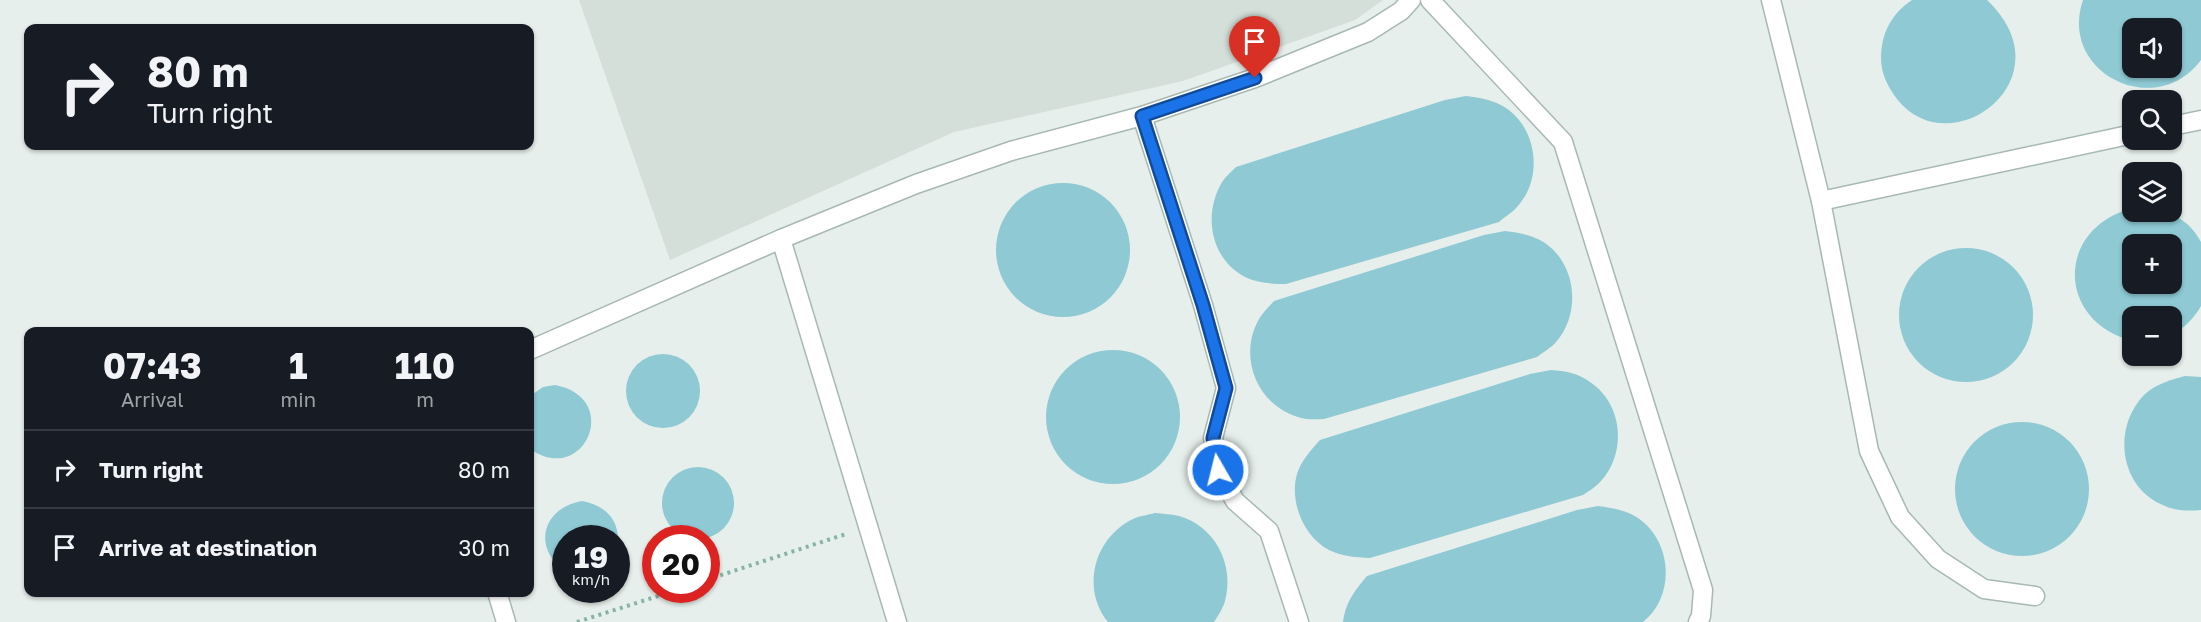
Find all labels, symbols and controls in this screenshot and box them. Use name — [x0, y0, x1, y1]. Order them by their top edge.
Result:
pin — [1229, 16, 1280, 78]
map controls — [2122, 18, 2182, 366]
button: sound — [2122, 18, 2182, 78]
icon: arrive — [1238, 25, 1271, 58]
text: 80 m — [147, 46, 248, 96]
icon: right — [48, 48, 126, 126]
button: search — [2122, 90, 2182, 150]
text: Turn right — [147, 97, 273, 129]
button: layers — [2122, 162, 2182, 222]
button: + — [2122, 234, 2182, 294]
button: − — [2122, 306, 2182, 366]
text: 07:43 — [103, 344, 202, 387]
text: 1 — [289, 344, 308, 387]
text: 110 — [395, 344, 455, 387]
text: Arrival — [121, 387, 184, 411]
text: min — [281, 387, 316, 411]
text: m — [416, 387, 434, 411]
position arrow — [1186, 438, 1250, 502]
icon: right — [48, 453, 81, 486]
text: Turn right — [99, 456, 203, 483]
text: 80 m — [458, 456, 510, 483]
speed limit sign: 20 — [642, 525, 720, 603]
icon: arrive — [48, 531, 81, 564]
text: Arrive at destination — [99, 534, 317, 561]
text: 30 m — [459, 534, 510, 561]
text: 19 — [574, 539, 608, 575]
text: km/h — [572, 570, 610, 588]

